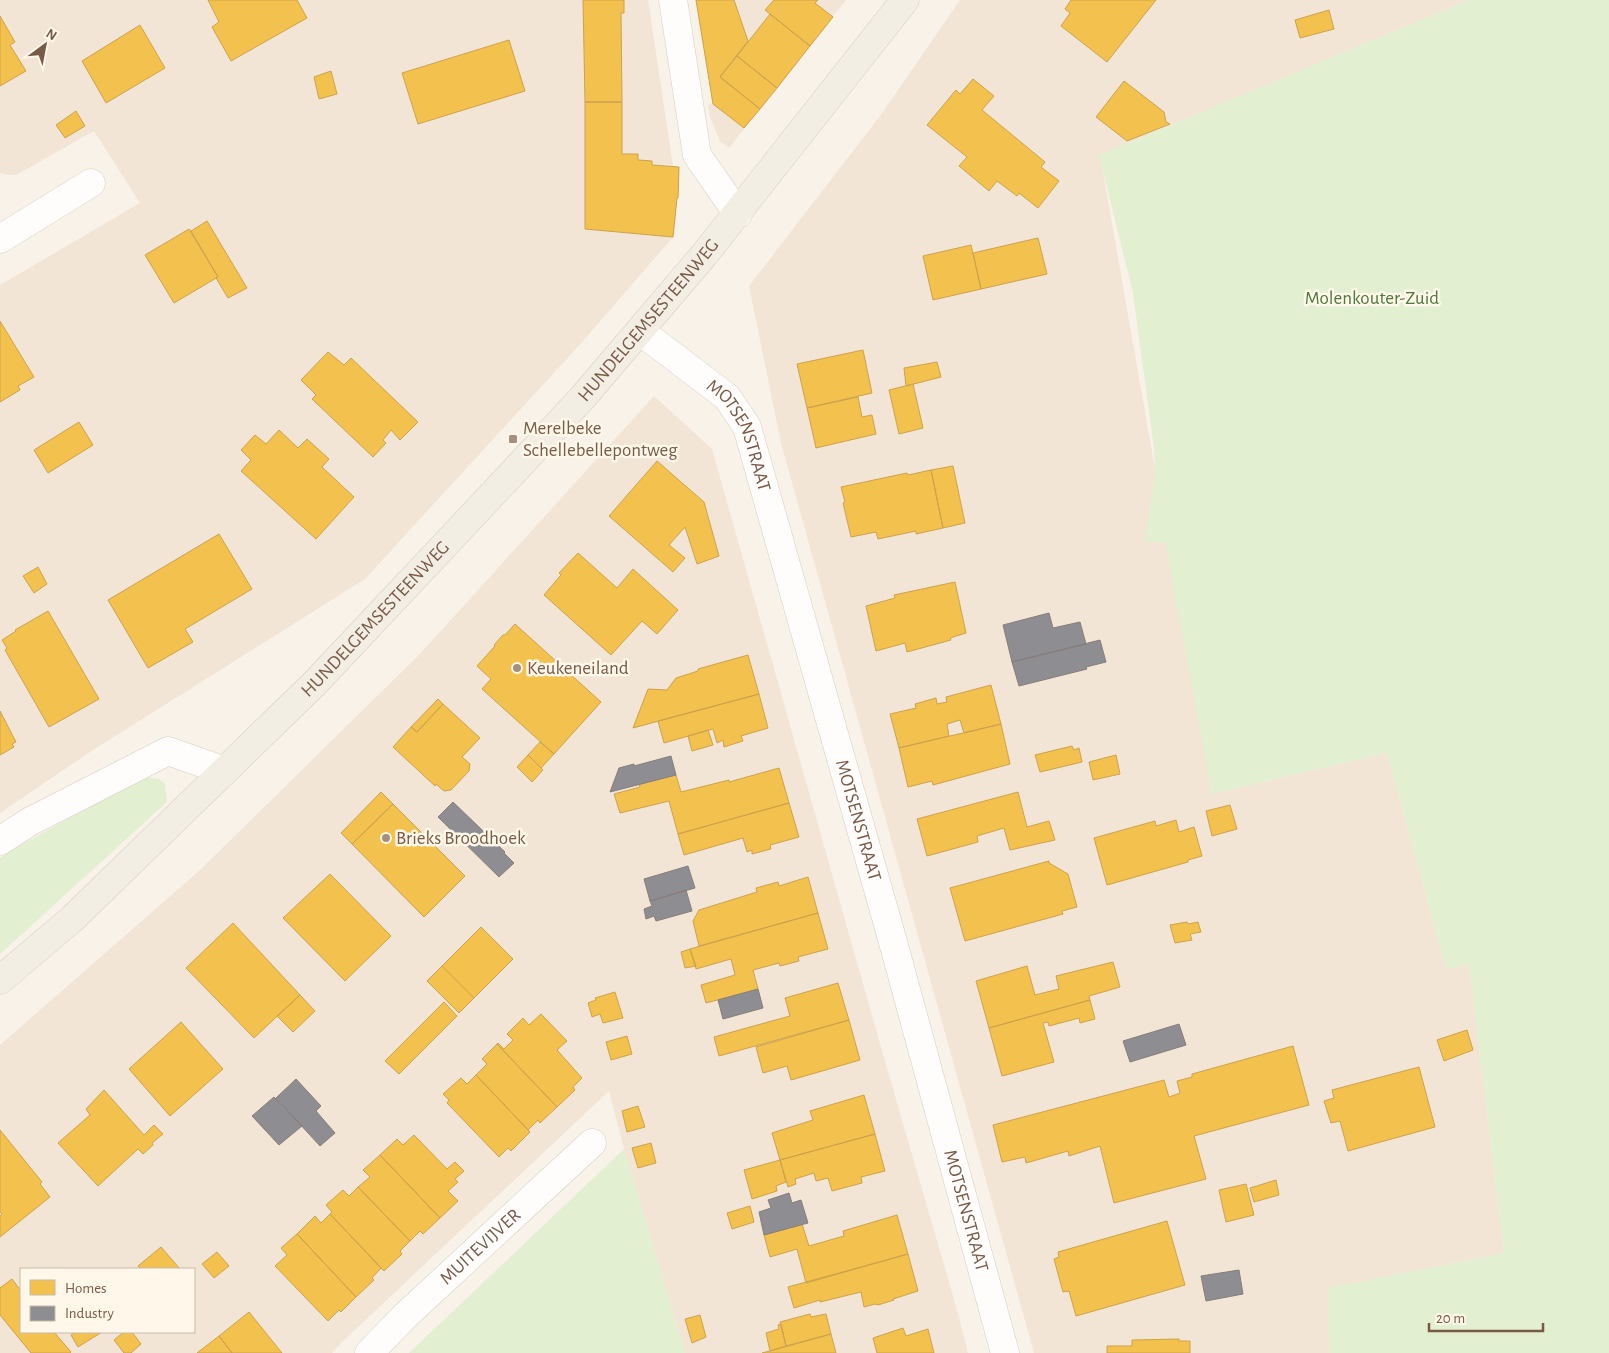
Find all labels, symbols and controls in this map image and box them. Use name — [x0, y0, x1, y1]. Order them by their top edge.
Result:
north arrow — [20, 20, 70, 70]
text: N — [44, 26, 59, 43]
street label: HUNDELGEMSESTEENWEG — [574, 235, 722, 405]
park label: Molenkouter-Zuid — [1305, 289, 1439, 308]
street label: MOTSENSTRAAT — [703, 376, 774, 493]
place label: Merelbeke Schellebellepontweg — [523, 419, 678, 460]
marker: Merelbeke Schellebellepontweg — [507, 433, 519, 445]
street label: HUNDELGEMSESTEENWEG — [297, 537, 453, 701]
place label: Keukeneiland — [527, 659, 629, 678]
marker: Keukeneiland — [511, 662, 523, 674]
street label: MOTSENSTRAAT — [832, 757, 885, 883]
place label: Brieks Broodhoek — [396, 829, 526, 848]
marker: Brieks Broodhoek — [380, 832, 392, 844]
street label: MOTSENSTRAAT — [941, 1148, 992, 1274]
street label: MUITEVIJVER — [436, 1205, 524, 1288]
legend — [20, 1268, 195, 1333]
text: Homes — [65, 1281, 107, 1296]
scale bar — [1429, 1300, 1543, 1332]
text: Industry — [65, 1306, 114, 1321]
text: 20 m — [1436, 1311, 1465, 1326]

